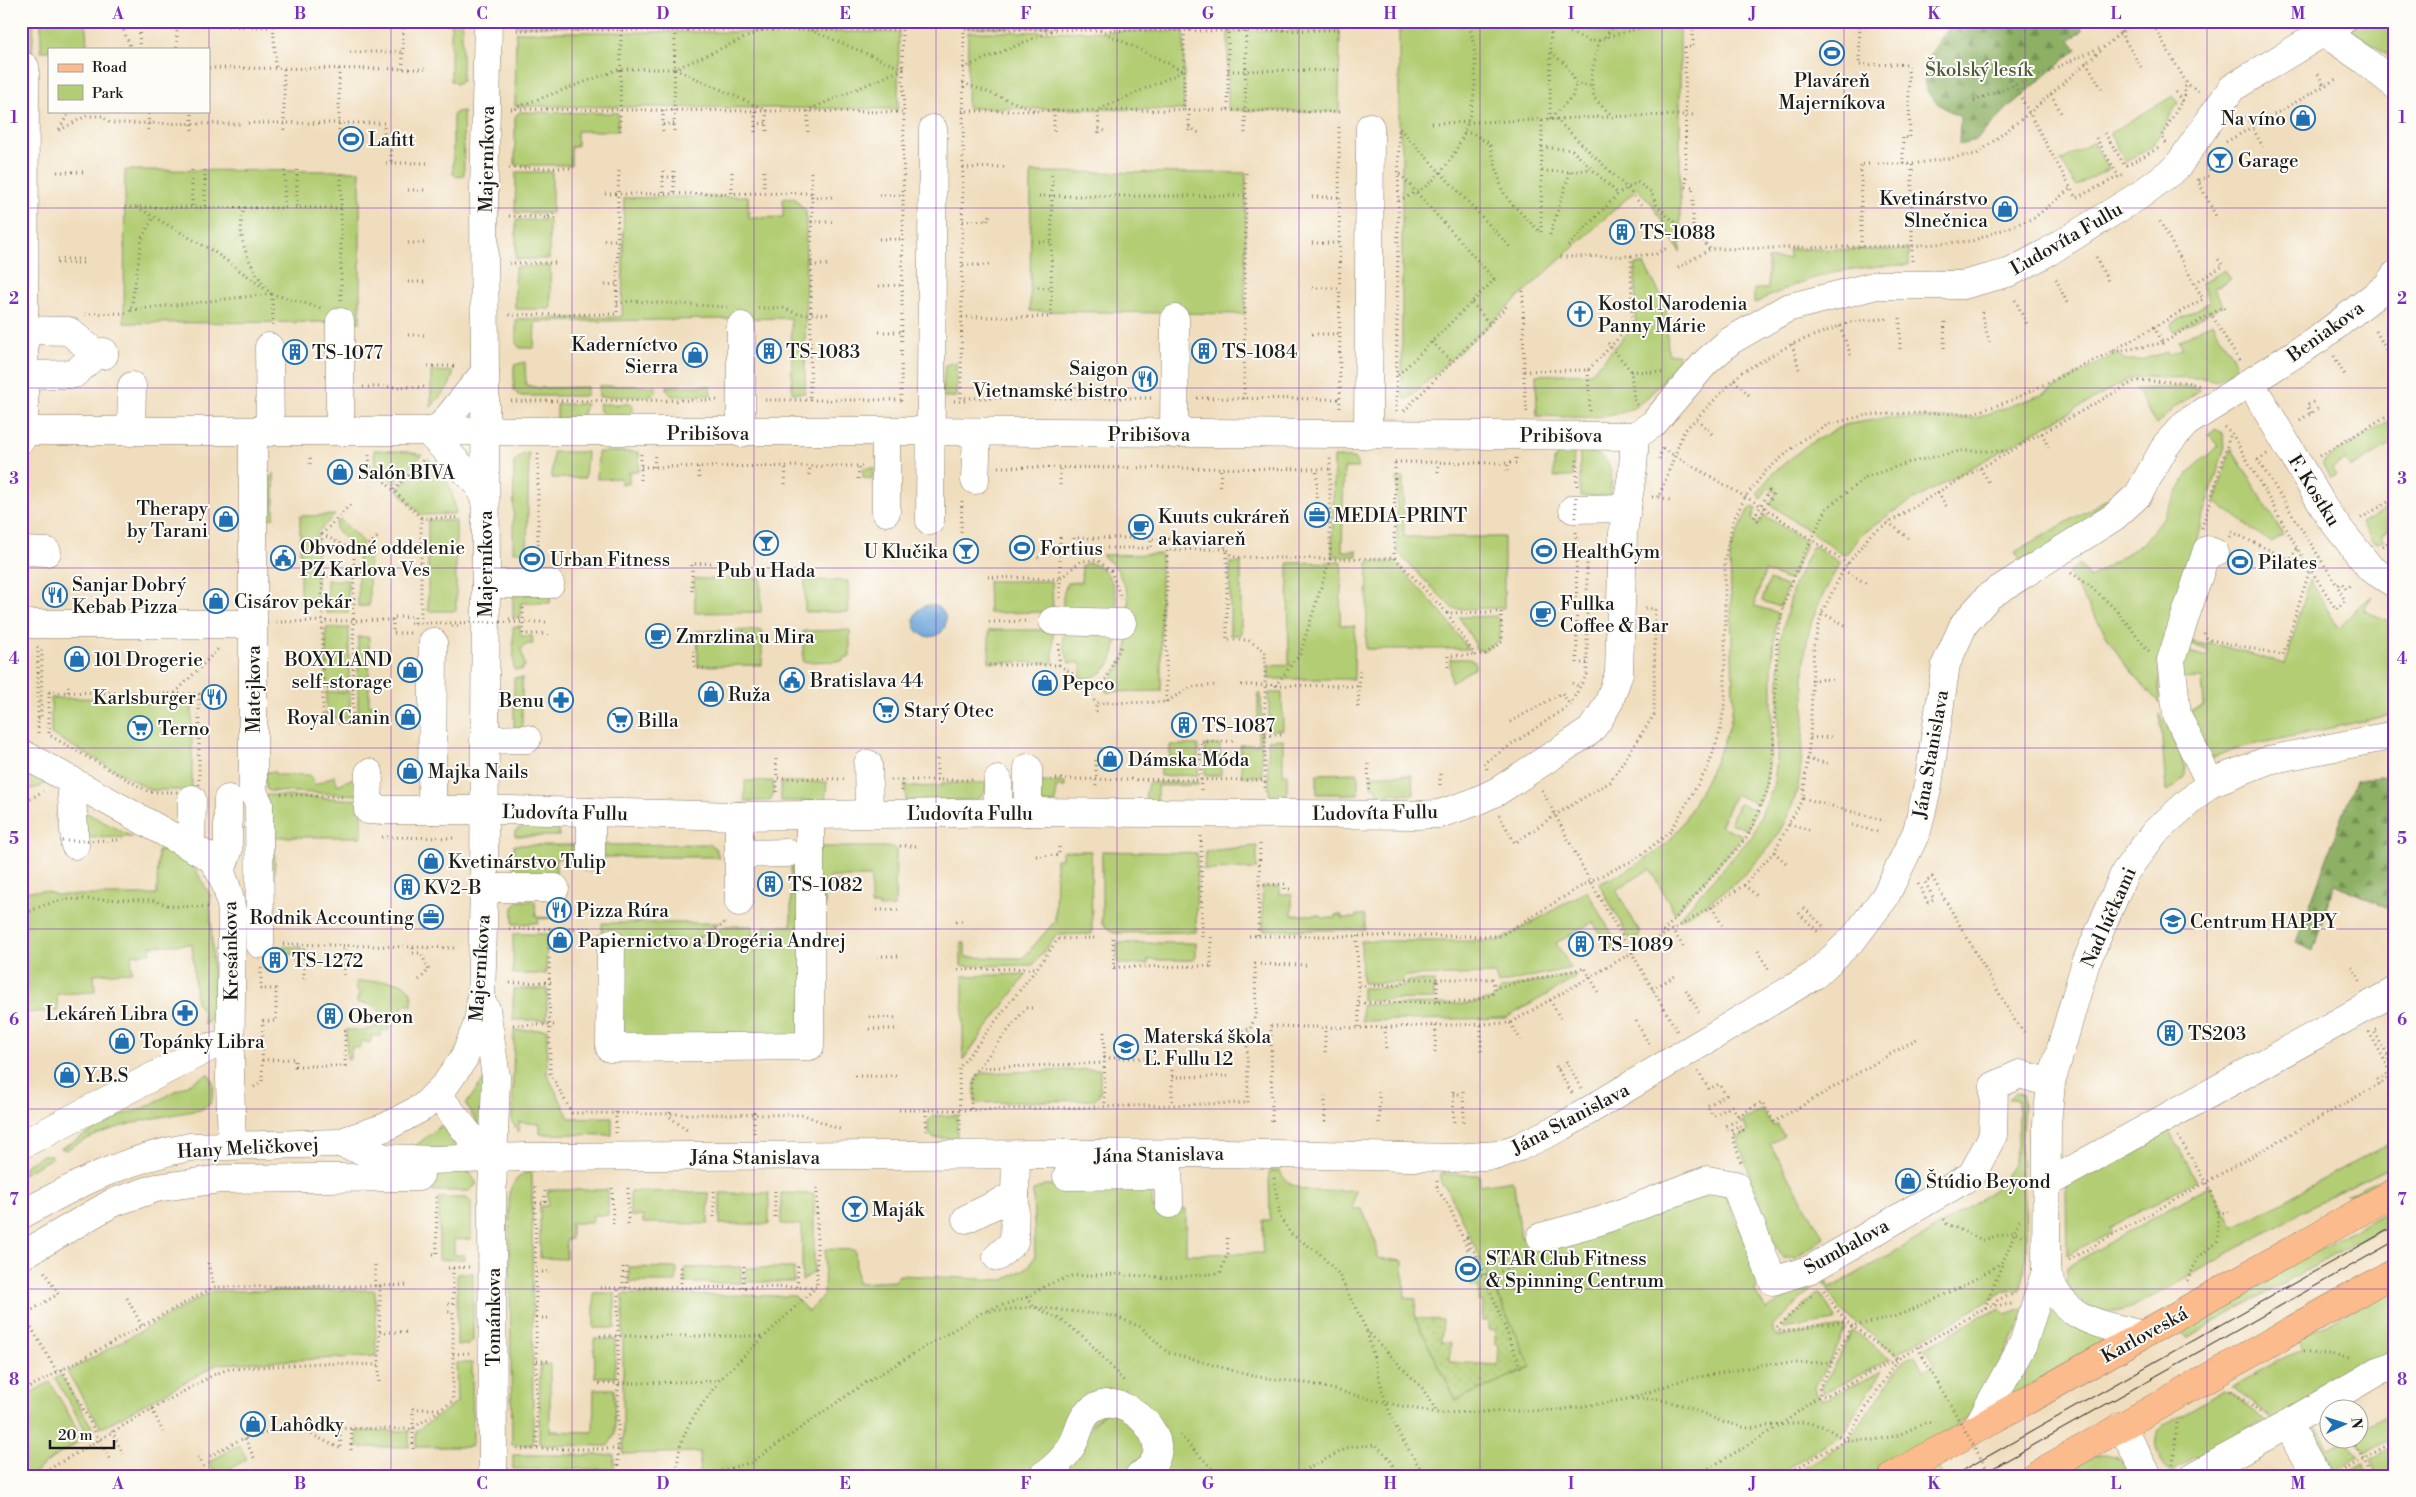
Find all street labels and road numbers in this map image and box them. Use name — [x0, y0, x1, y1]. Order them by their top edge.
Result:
street label: Majerníkova — [474, 105, 500, 213]
street label: Ľudovíta Fullu — [2006, 197, 2127, 281]
street label: Beniakova — [2282, 296, 2369, 368]
street label: Pribišova — [667, 422, 750, 446]
street label: Pribišova — [1108, 423, 1191, 447]
street label: Pribišova — [1520, 424, 1603, 448]
street label: F. Kostku — [2283, 450, 2346, 531]
street label: Majerníkova — [474, 510, 498, 618]
street label: Matejkova — [242, 645, 266, 733]
street label: Jána Stanislava — [1908, 688, 1954, 821]
street label: Ľudovíta Fullu — [502, 800, 628, 826]
street label: Ľudovíta Fullu — [1312, 800, 1438, 826]
street label: Ľudovíta Fullu — [907, 802, 1033, 826]
street label: Nad lúčkami — [2076, 864, 2142, 971]
street label: Kresánkova — [218, 901, 244, 1001]
street label: Majerníkova — [464, 913, 496, 1022]
street label: Jána Stanislava — [1507, 1078, 1634, 1160]
street label: Hany Meličkovej — [176, 1132, 320, 1164]
street label: Jána Stanislava — [1093, 1142, 1225, 1168]
street label: Jána Stanislava — [689, 1146, 820, 1170]
street label: Sumbalova — [1800, 1213, 1894, 1280]
street label: Tománkova — [482, 1267, 506, 1366]
street label: Karloveská — [2097, 1301, 2192, 1368]

